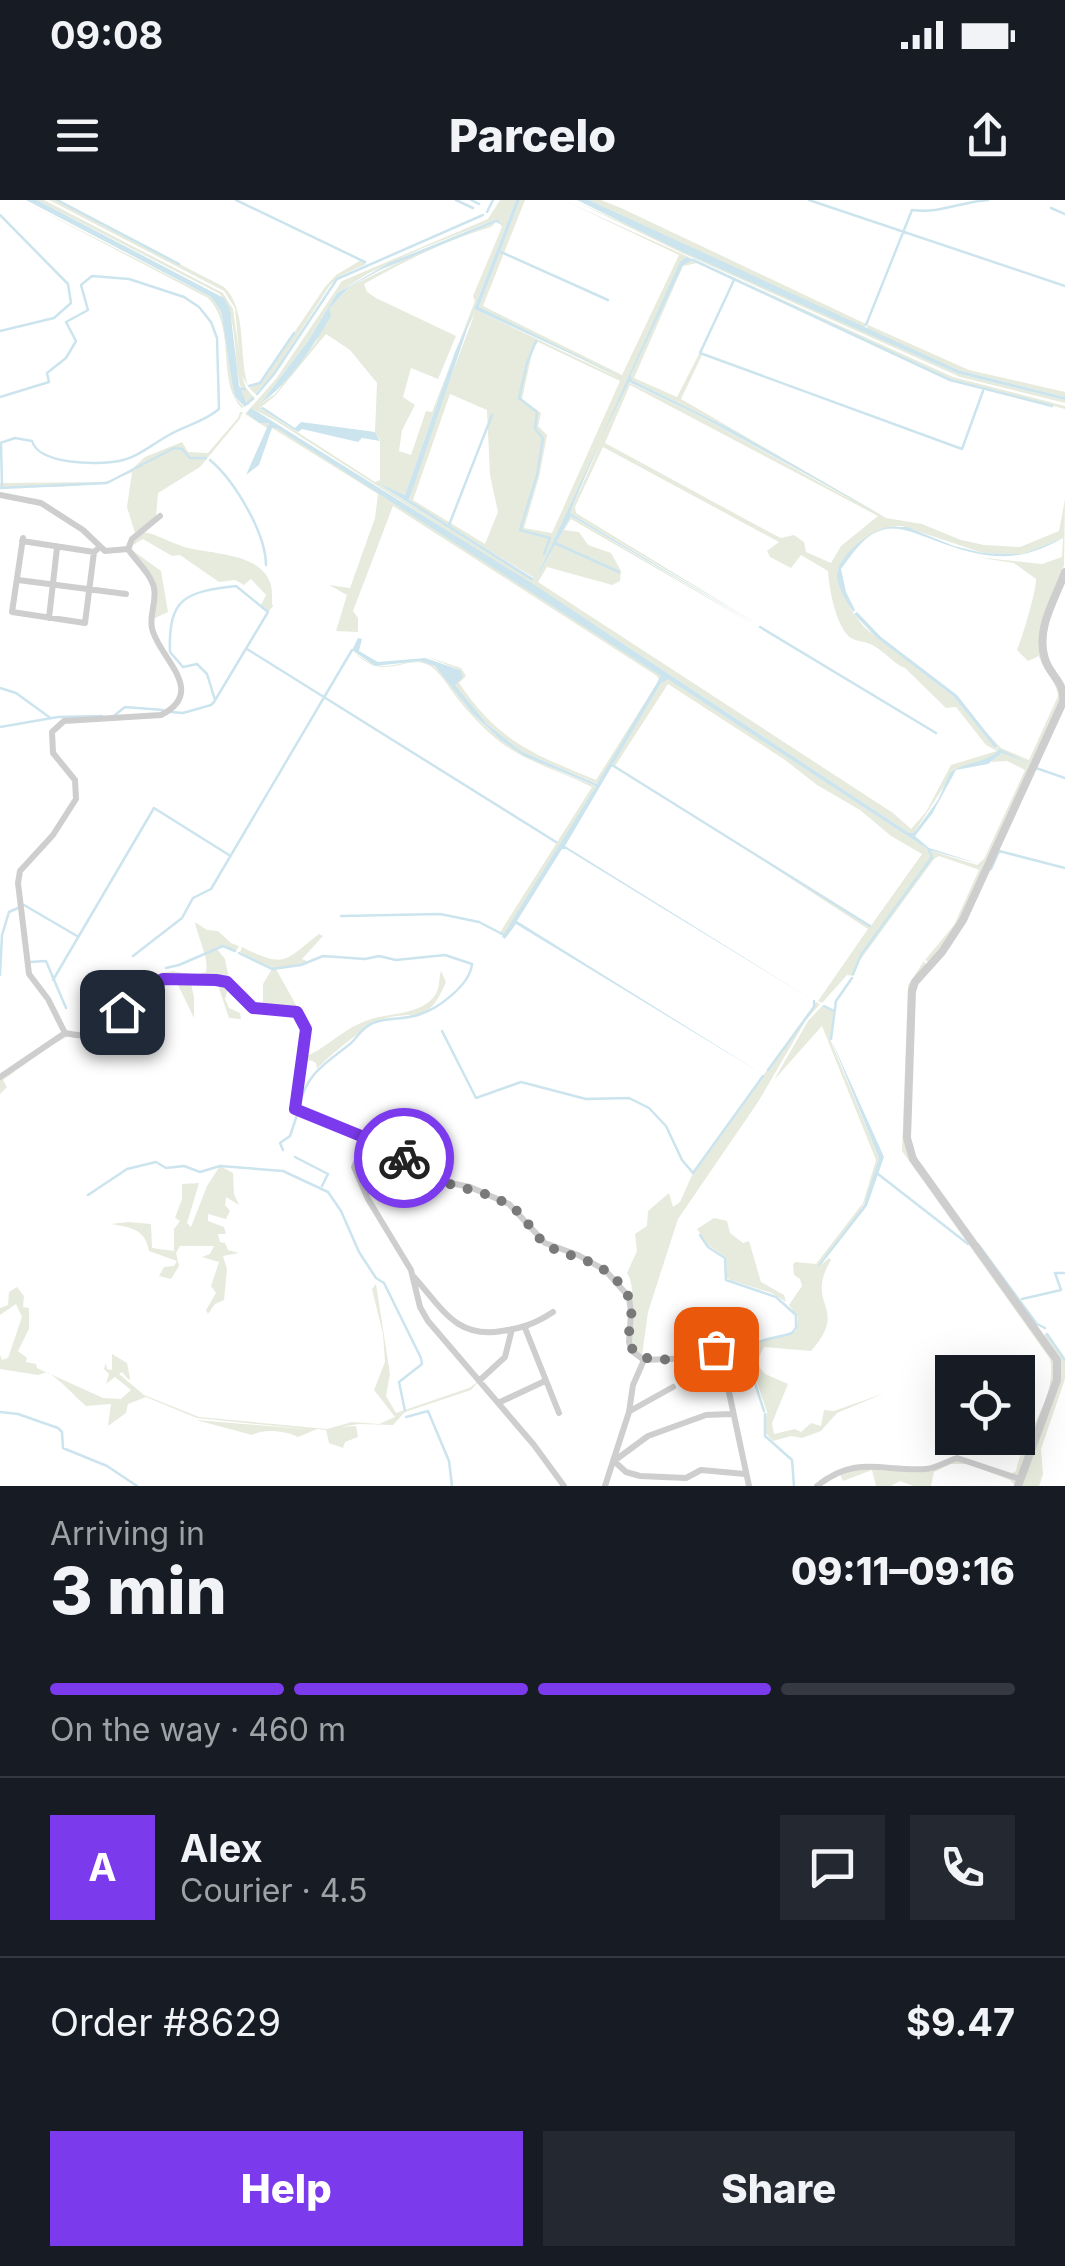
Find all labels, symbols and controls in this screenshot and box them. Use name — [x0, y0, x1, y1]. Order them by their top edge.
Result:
text: 09:08 — [50, 12, 163, 58]
icon: menu — [50, 108, 105, 163]
text: Parcelo — [449, 108, 616, 163]
icon: share — [960, 108, 1015, 163]
pin — [80, 970, 165, 1055]
icon: home — [95, 985, 150, 1040]
courier — [354, 1108, 454, 1208]
icon: bike — [377, 1131, 432, 1186]
pin — [674, 1307, 759, 1392]
icon: bag — [689, 1322, 744, 1377]
map controls — [935, 1355, 1035, 1455]
button: locate — [935, 1355, 1035, 1455]
text: Arriving in — [50, 1514, 205, 1553]
text: 09:11–09:16 — [791, 1548, 1015, 1594]
text: 3 min — [50, 1551, 227, 1630]
text: On the way · 460 m — [50, 1710, 346, 1749]
button: chat — [780, 1815, 885, 1920]
button: phone — [910, 1815, 1015, 1920]
text: Alex — [180, 1825, 263, 1871]
text: A — [88, 1844, 117, 1890]
text: Courier · 4.5 — [180, 1871, 368, 1910]
text: Order #8629 — [50, 1999, 281, 2045]
text: $9.47 — [906, 1999, 1015, 2045]
button: Help — [50, 2131, 523, 2246]
button: Share — [543, 2131, 1015, 2246]

